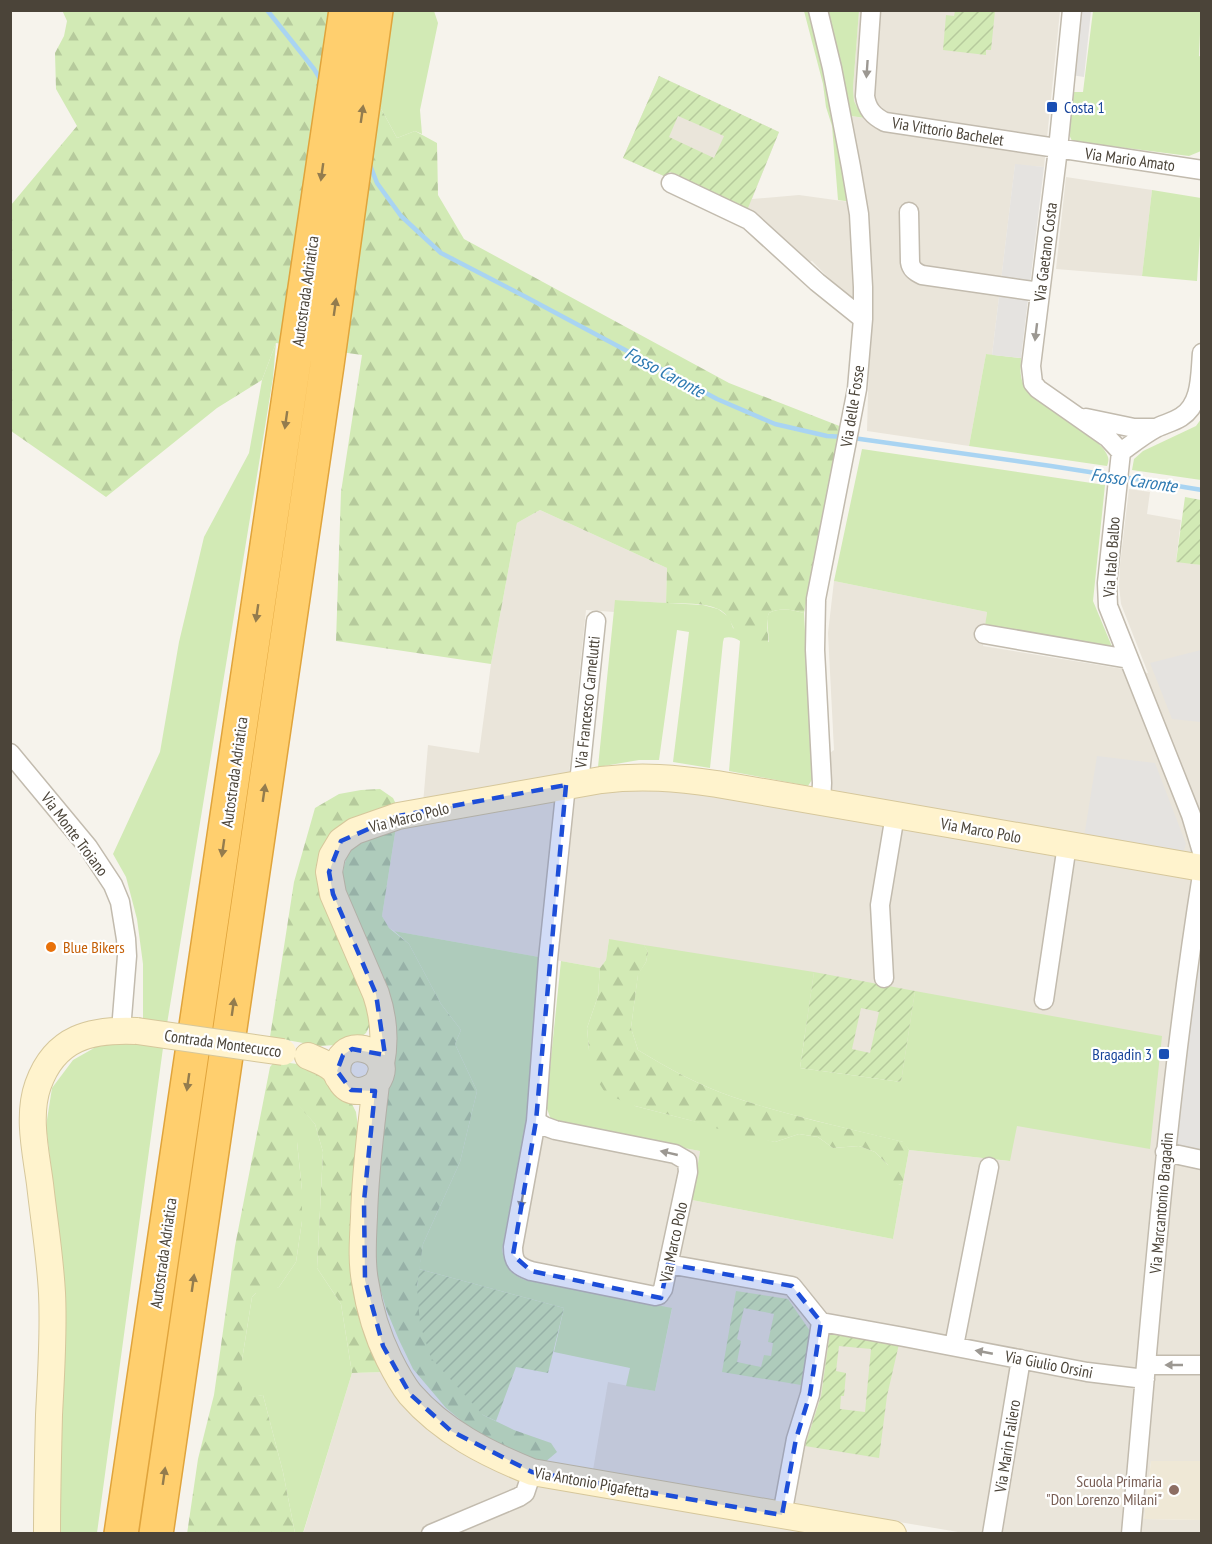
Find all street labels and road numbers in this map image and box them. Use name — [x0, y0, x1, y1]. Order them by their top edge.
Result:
street label: Via Vittorio Bachelet — [890, 112, 1006, 150]
street label: Via Mario Amato — [1083, 143, 1176, 175]
street label: Via Gaetano Costa — [1029, 201, 1061, 304]
street label: Autostrada Adriatica — [287, 235, 323, 347]
street label: Via delle Fosse — [836, 364, 868, 449]
street label: Via Italo Balbo — [1098, 516, 1124, 599]
street label: Via Francesco Carnelutti — [570, 635, 604, 770]
street label: Autostrada Adriatica — [216, 716, 252, 828]
street label: Via Monte Troiano — [36, 787, 113, 880]
street label: Via Marco Polo — [366, 797, 451, 837]
street label: Via Marco Polo — [938, 813, 1023, 847]
street label: Contrada Montecucco — [163, 1025, 283, 1061]
street label: Via Marcantonio Bragadin — [1145, 1131, 1177, 1276]
street label: Autostrada Adriatica — [145, 1197, 181, 1309]
street label: Via Marco Polo — [655, 1200, 691, 1285]
street label: Via Giulio Orsini — [1002, 1346, 1095, 1382]
street label: Via Marin Faliero — [990, 1398, 1024, 1495]
street label: Via Antonio Pigafetta — [532, 1462, 651, 1502]

